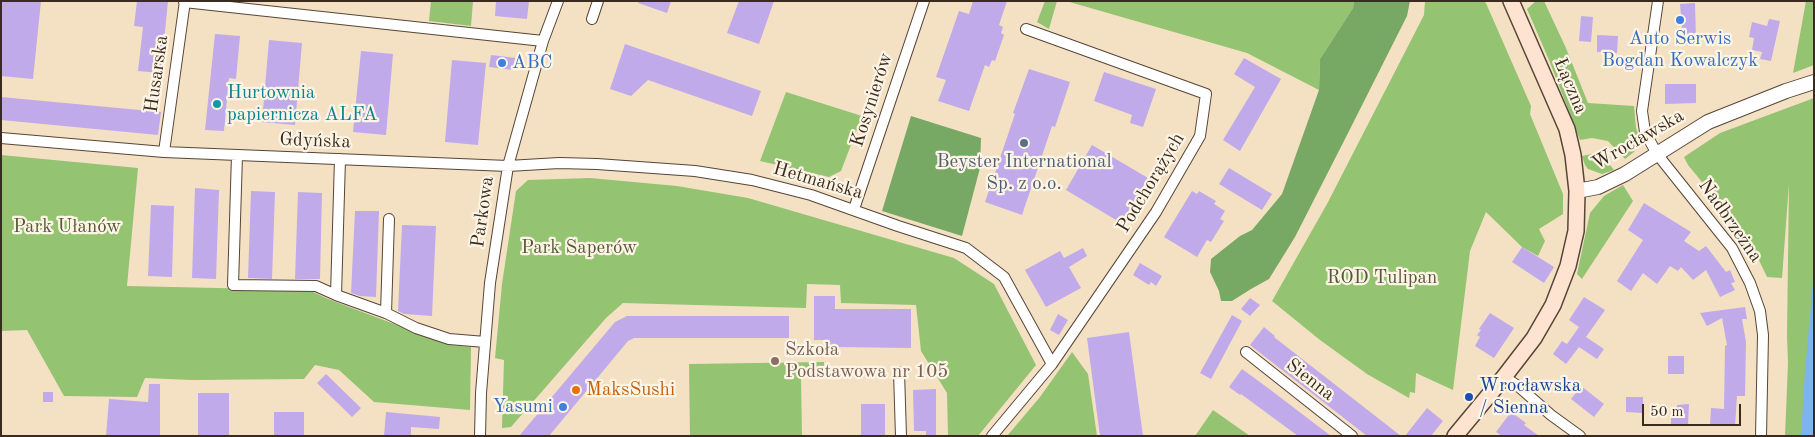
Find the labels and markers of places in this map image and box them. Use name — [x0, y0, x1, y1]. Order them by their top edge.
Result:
marker: Auto Serwis Bogdan Kowalczyk — [1674, 14, 1686, 26]
place label: Auto Serwis Bogdan Kowalczyk — [1602, 28, 1758, 72]
place label: ABC — [512, 52, 552, 74]
marker: ABC — [496, 57, 508, 69]
place label: Hurtownia papiernicza ALFA — [227, 82, 377, 126]
marker: Hurtownia papiernicza ALFA — [211, 98, 223, 110]
marker: Beyster International Sp. z o.o. — [1018, 137, 1030, 149]
place label: Beyster International Sp. z o.o. — [936, 151, 1112, 195]
place label: Szkoła Podstawowa nr 105 — [785, 339, 948, 383]
marker: Szkoła Podstawowa nr 105 — [769, 355, 781, 367]
place label: Wrocławska / Sienna — [1479, 375, 1581, 419]
place label: MaksSushi — [586, 379, 675, 401]
marker: MaksSushi — [570, 384, 582, 396]
marker: Wrocławska / Sienna — [1463, 391, 1475, 403]
place label: Yasumi — [492, 396, 553, 418]
marker: Yasumi — [557, 401, 569, 413]

